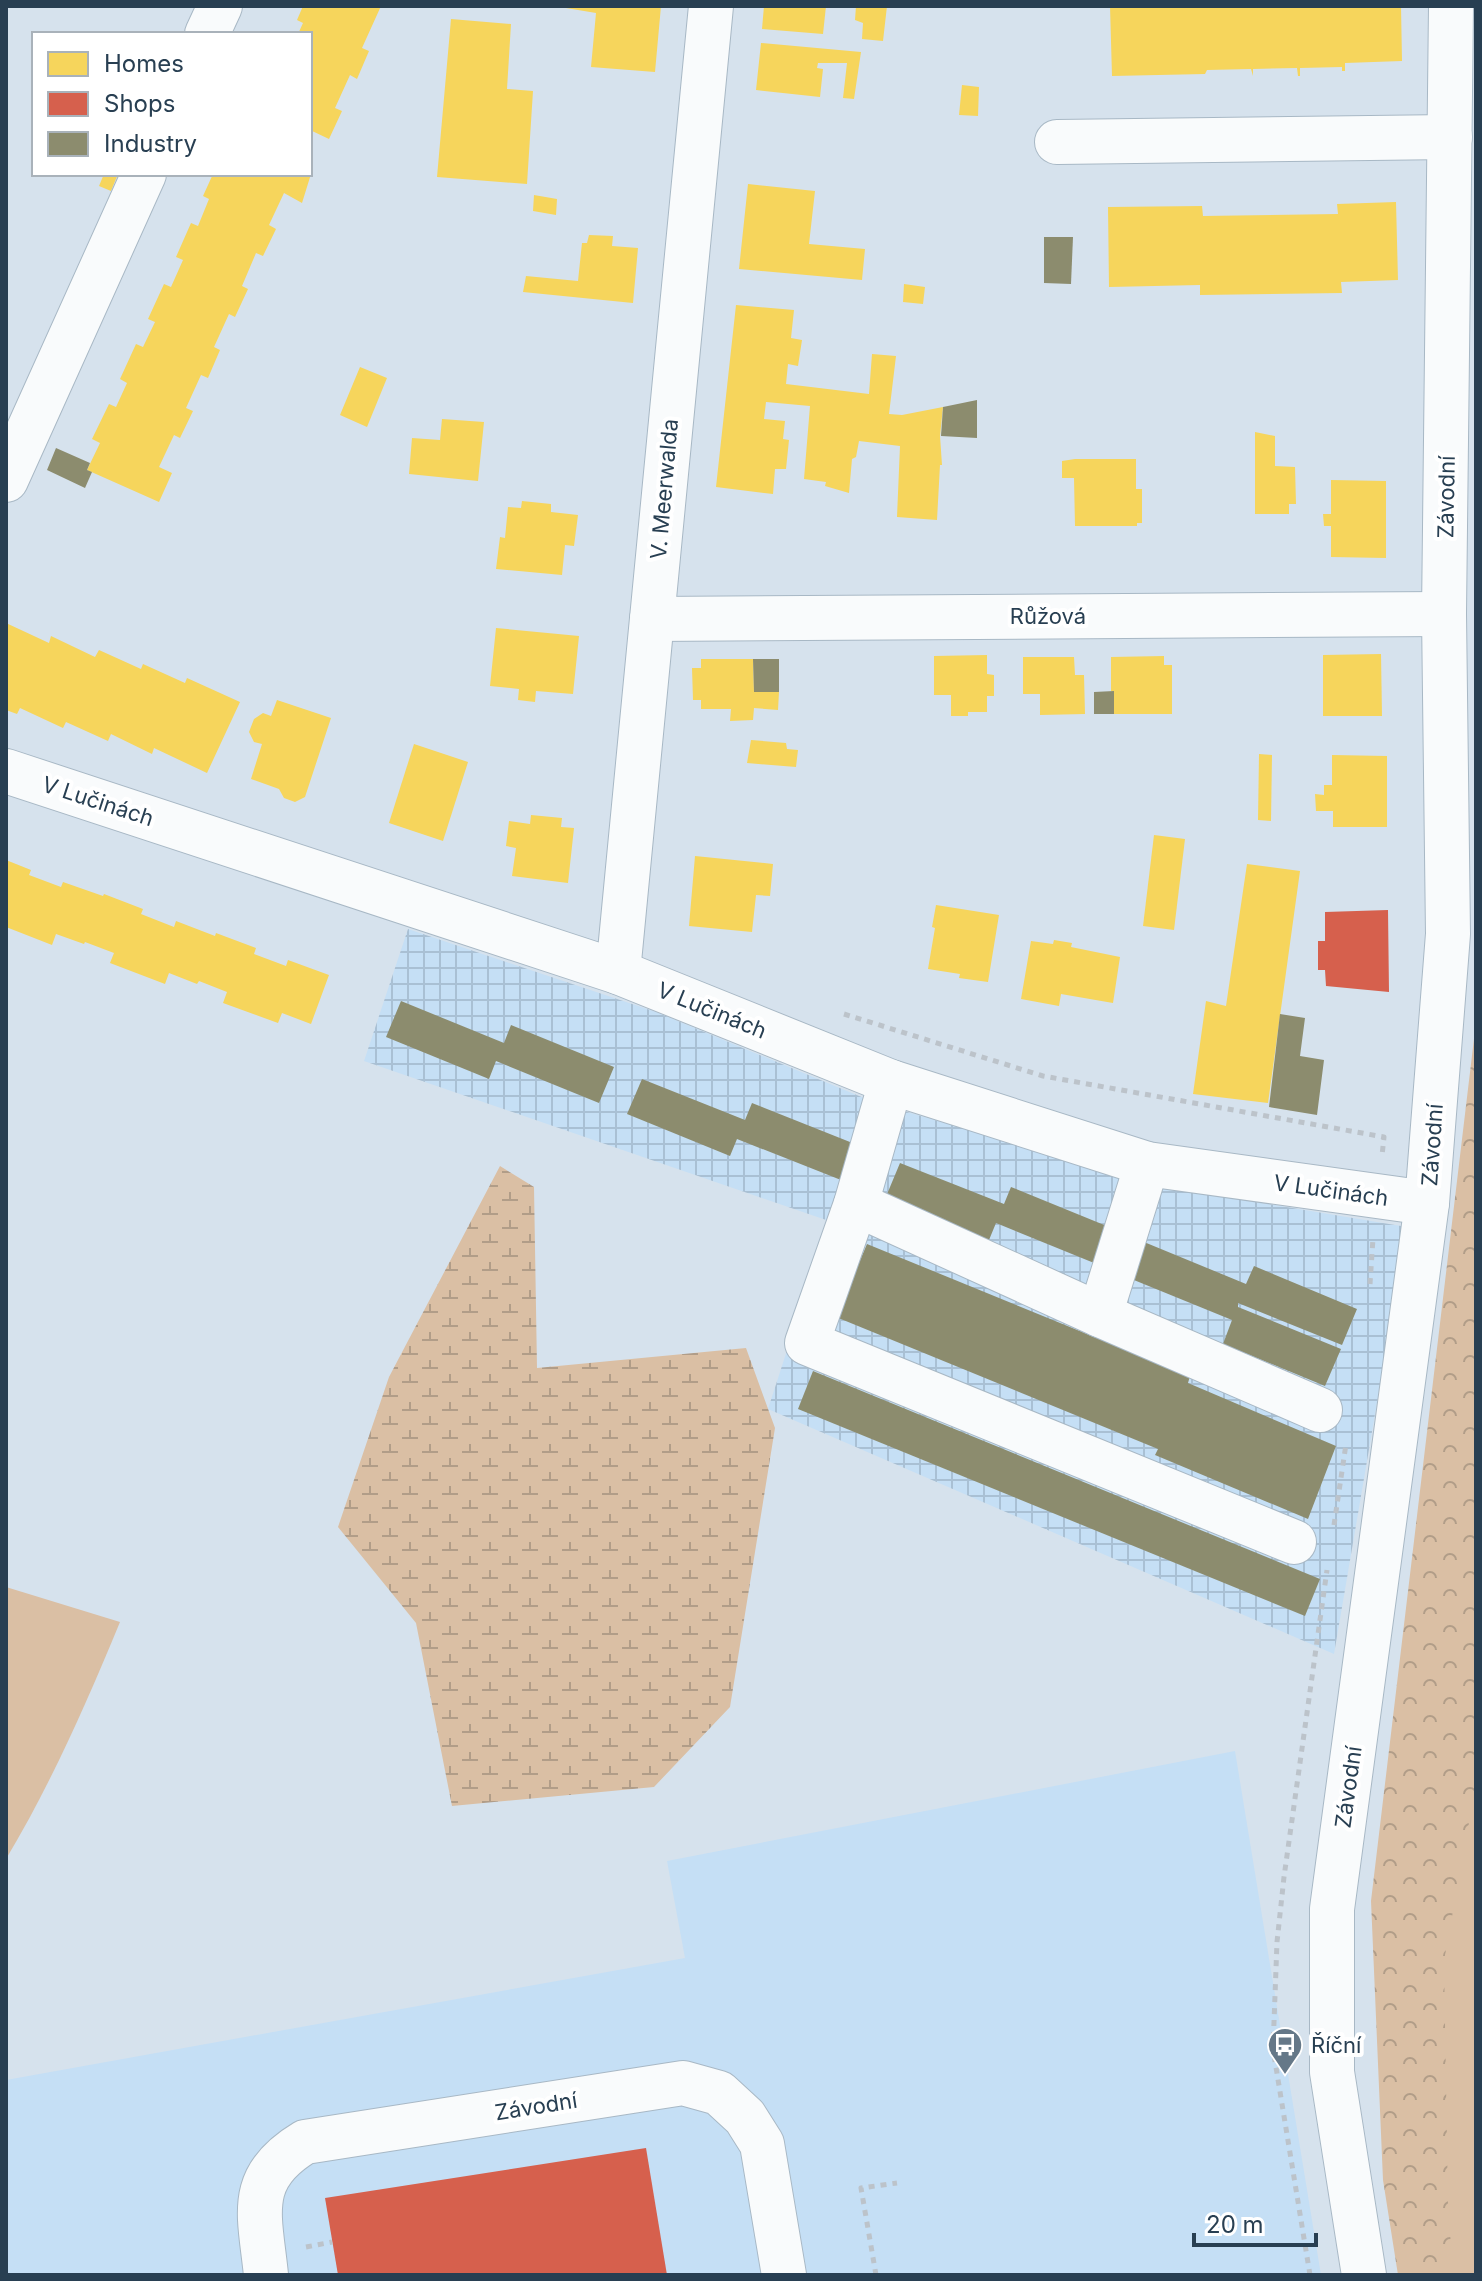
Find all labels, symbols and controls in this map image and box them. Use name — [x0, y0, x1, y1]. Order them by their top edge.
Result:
legend — [32, 32, 312, 176]
text: Homes — [104, 49, 184, 78]
text: Shops — [104, 89, 175, 118]
text: Industry — [104, 129, 197, 158]
street label: V. Meerwalda — [645, 418, 683, 560]
street label: Závodní — [1432, 455, 1460, 539]
street label: Růžová — [1010, 603, 1086, 629]
street label: V Lučinách — [39, 771, 157, 831]
street label: V Lučinách — [654, 976, 770, 1044]
street label: Závodní — [1416, 1102, 1448, 1187]
street label: V Lučinách — [1272, 1169, 1390, 1211]
street label: Závodní — [1329, 1744, 1367, 1830]
bus stop icon: Říční — [1266, 2026, 1304, 2076]
place label: Říční — [1311, 2032, 1362, 2058]
street label: Závodní — [493, 2087, 580, 2125]
scale bar — [1194, 2197, 1316, 2247]
text: 20 m — [1206, 2210, 1264, 2239]

